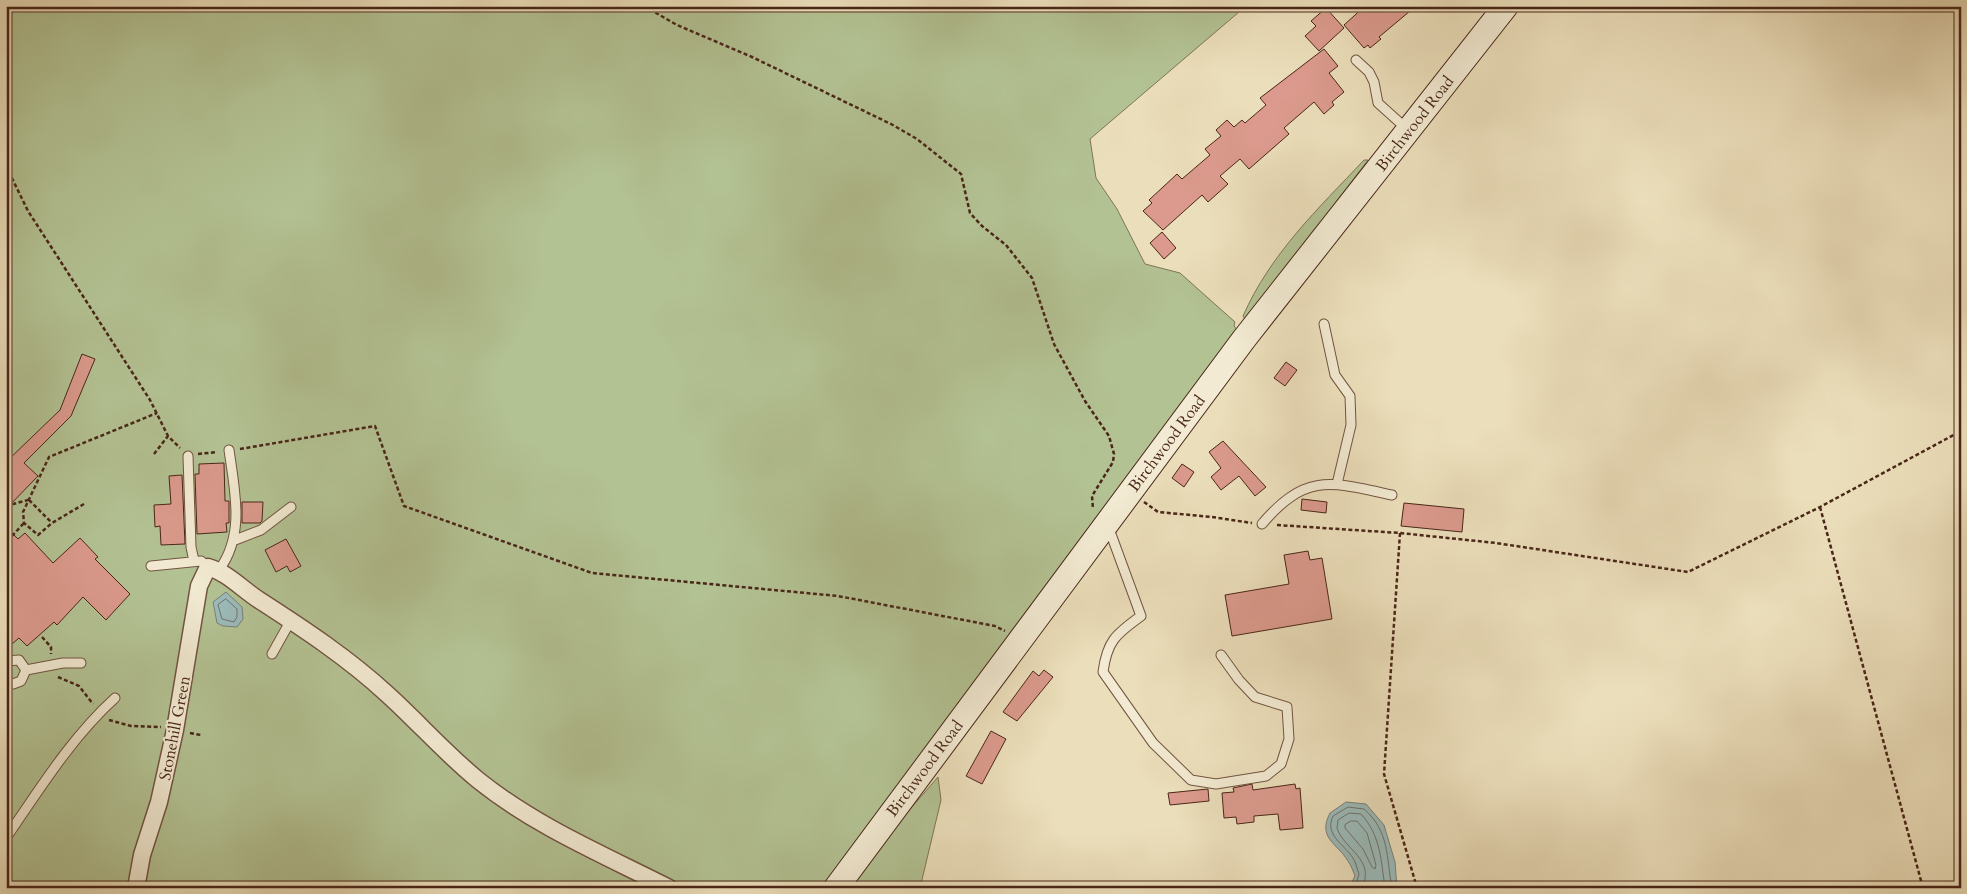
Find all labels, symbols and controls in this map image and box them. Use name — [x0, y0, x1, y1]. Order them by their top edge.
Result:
street label: Birchwood Road — [1371, 71, 1459, 176]
street label: Birchwood Road — [1123, 391, 1211, 496]
street label: Stonehill Green — [154, 674, 196, 782]
street label: Birchwood Road — [881, 716, 969, 821]

